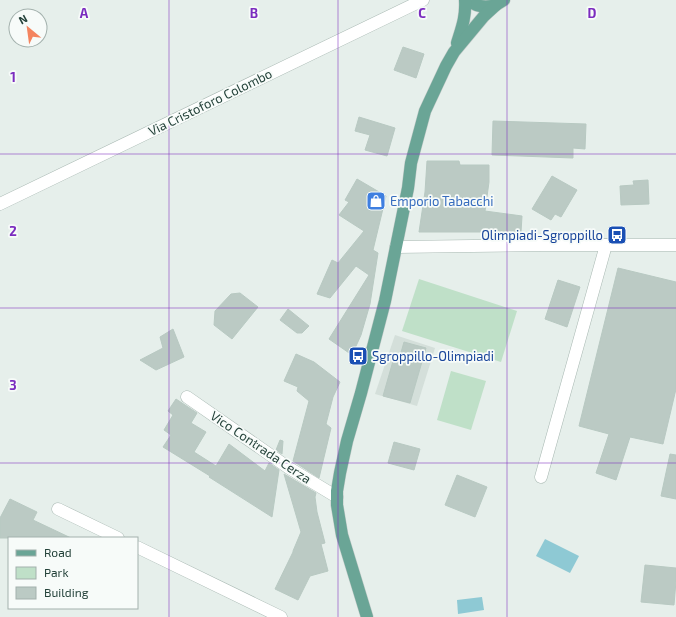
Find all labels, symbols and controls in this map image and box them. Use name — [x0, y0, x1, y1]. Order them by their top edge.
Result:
text: A — [80, 5, 89, 21]
text: B — [250, 5, 258, 21]
text: C — [418, 5, 426, 21]
text: D — [588, 5, 597, 21]
north arrow — [8, 8, 48, 48]
text: N — [16, 11, 30, 26]
street label: Via Cristoforo Colombo — [145, 65, 275, 139]
text: 1 — [10, 69, 16, 85]
shop icon: Emporio Tabacchi — [365, 190, 387, 212]
place label: Emporio Tabacchi — [390, 193, 493, 209]
text: 2 — [9, 223, 17, 239]
bus stop icon: Olimpiadi-Sgroppillo — [606, 224, 628, 246]
place label: Olimpiadi-Sgroppillo — [481, 227, 603, 243]
bus stop icon: Sgroppillo-Olimpiadi — [347, 345, 369, 367]
place label: Sgroppillo-Olimpiadi — [372, 348, 494, 364]
text: 3 — [9, 377, 17, 393]
street label: Vico Contrada Cerza — [208, 407, 314, 487]
legend — [8, 537, 138, 609]
text: Road — [44, 545, 72, 559]
text: Park — [44, 565, 69, 579]
text: Building — [44, 585, 89, 599]

